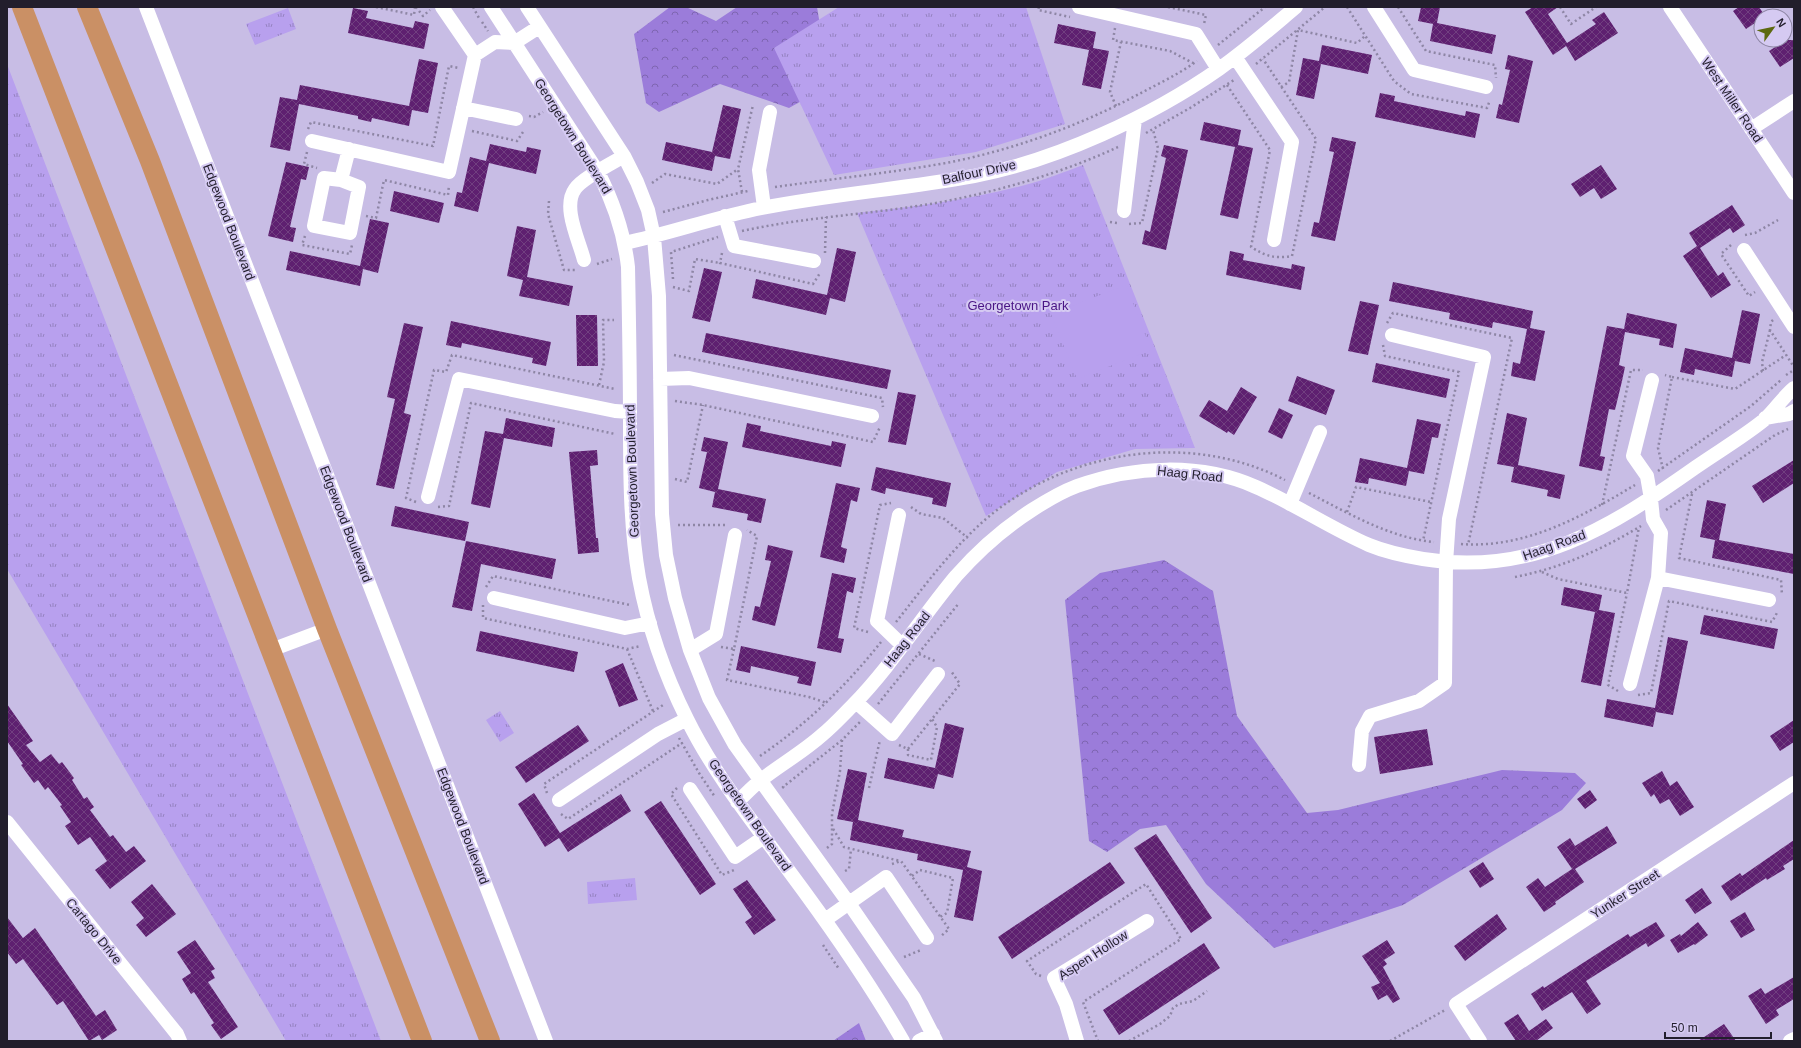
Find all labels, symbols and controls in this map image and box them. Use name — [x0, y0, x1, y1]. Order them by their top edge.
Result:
north arrow — [1753, 8, 1793, 48]
text: N — [1774, 16, 1789, 29]
street label: West Miller Road — [1698, 55, 1766, 145]
street label: Georgetown Boulevard — [531, 76, 615, 196]
street label: Balfour Drive — [941, 157, 1017, 187]
street label: Edgewood Boulevard — [200, 162, 258, 282]
park label: Georgetown Park — [967, 298, 1069, 313]
street label: Georgetown Boulevard — [622, 404, 642, 538]
street label: Haag Road — [1157, 463, 1223, 485]
street label: Edgewood Boulevard — [317, 464, 375, 584]
street label: Haag Road — [1521, 527, 1587, 563]
street label: Haag Road — [881, 608, 933, 670]
street label: Georgetown Boulevard — [706, 756, 794, 874]
street label: Edgewood Boulevard — [434, 766, 492, 886]
street label: Yunker Street — [1588, 866, 1662, 922]
street label: Cartago Drive — [63, 895, 125, 967]
street label: Aspen Hollow — [1056, 927, 1131, 983]
scale bar — [1665, 1014, 1771, 1040]
text: 50 m — [1671, 1021, 1698, 1035]

